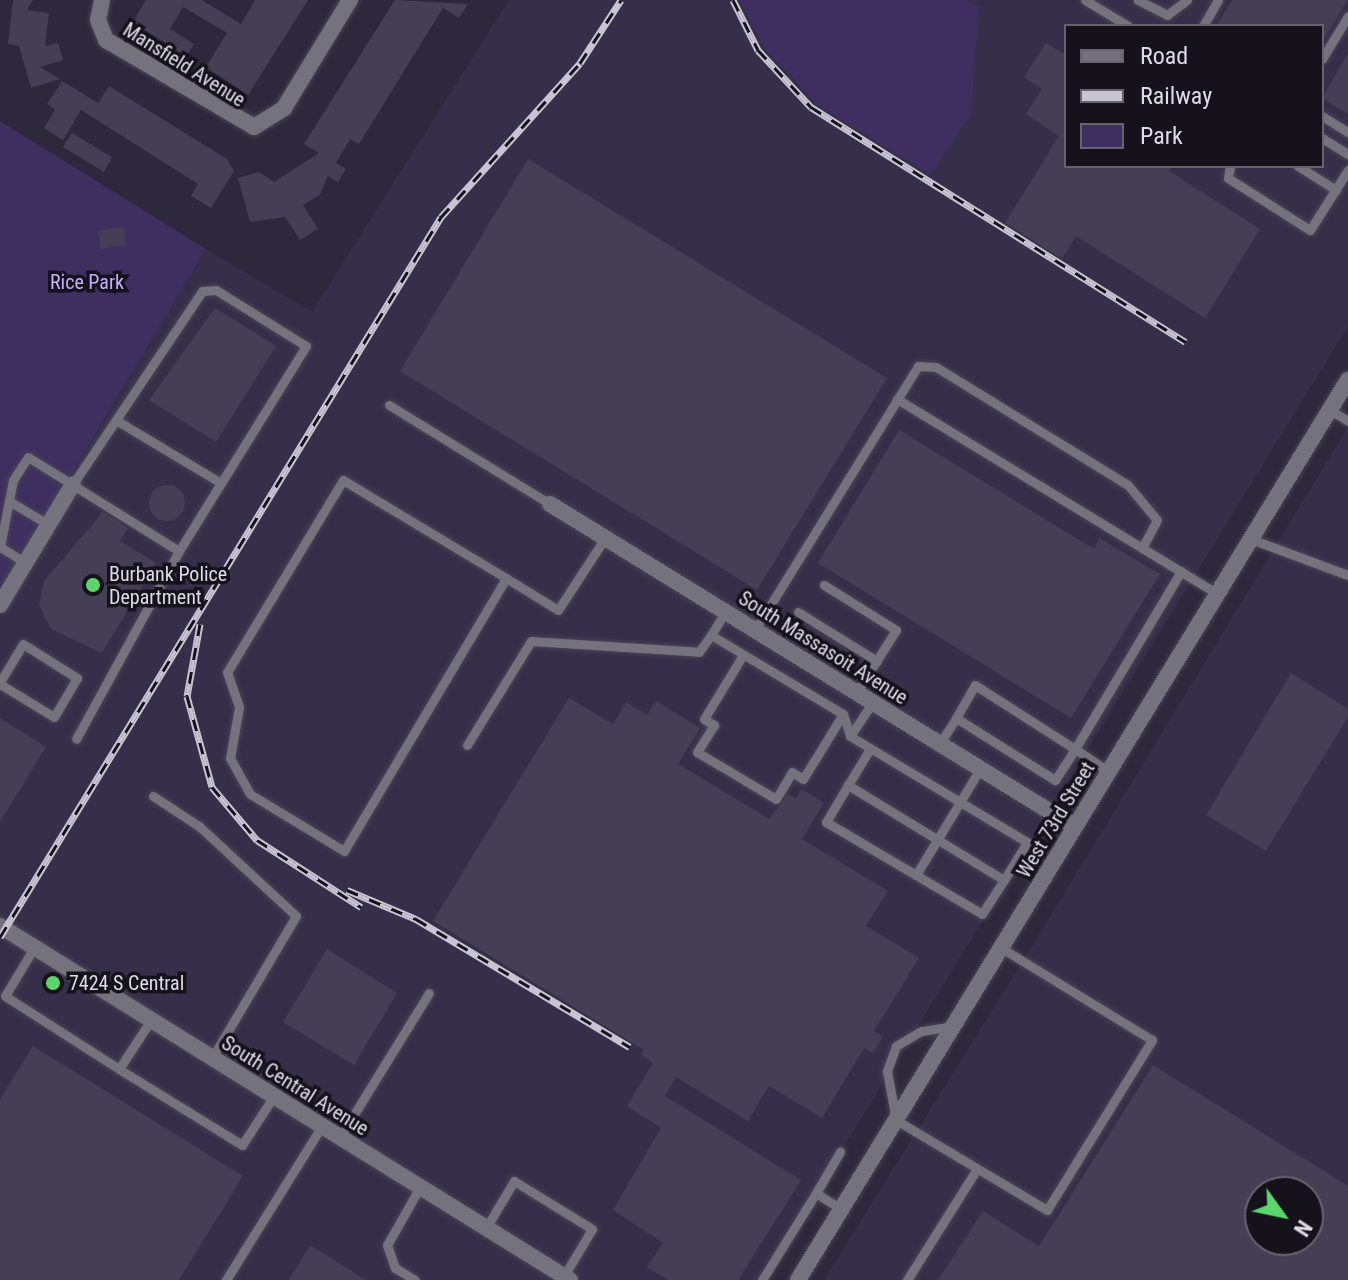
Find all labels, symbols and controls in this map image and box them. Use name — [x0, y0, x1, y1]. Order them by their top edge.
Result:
street label: Mansfield Avenue — [119, 18, 249, 112]
legend — [1064, 24, 1324, 168]
text: Road — [1140, 42, 1188, 70]
text: Railway — [1140, 82, 1212, 110]
text: Park — [1140, 122, 1183, 150]
park label: Rice Park — [50, 270, 124, 294]
place label: Burbank Police Department — [109, 562, 227, 609]
marker: Burbank Police Department — [84, 576, 102, 594]
street label: South Massasoit Avenue — [734, 586, 912, 710]
street label: West 73rd Street — [1012, 758, 1100, 882]
place label: 7424 S Central — [69, 971, 184, 995]
marker: 7424 S Central — [44, 974, 62, 992]
street label: South Central Avenue — [217, 1031, 373, 1141]
north arrow — [1244, 1176, 1324, 1256]
text: N — [1289, 1216, 1317, 1241]

